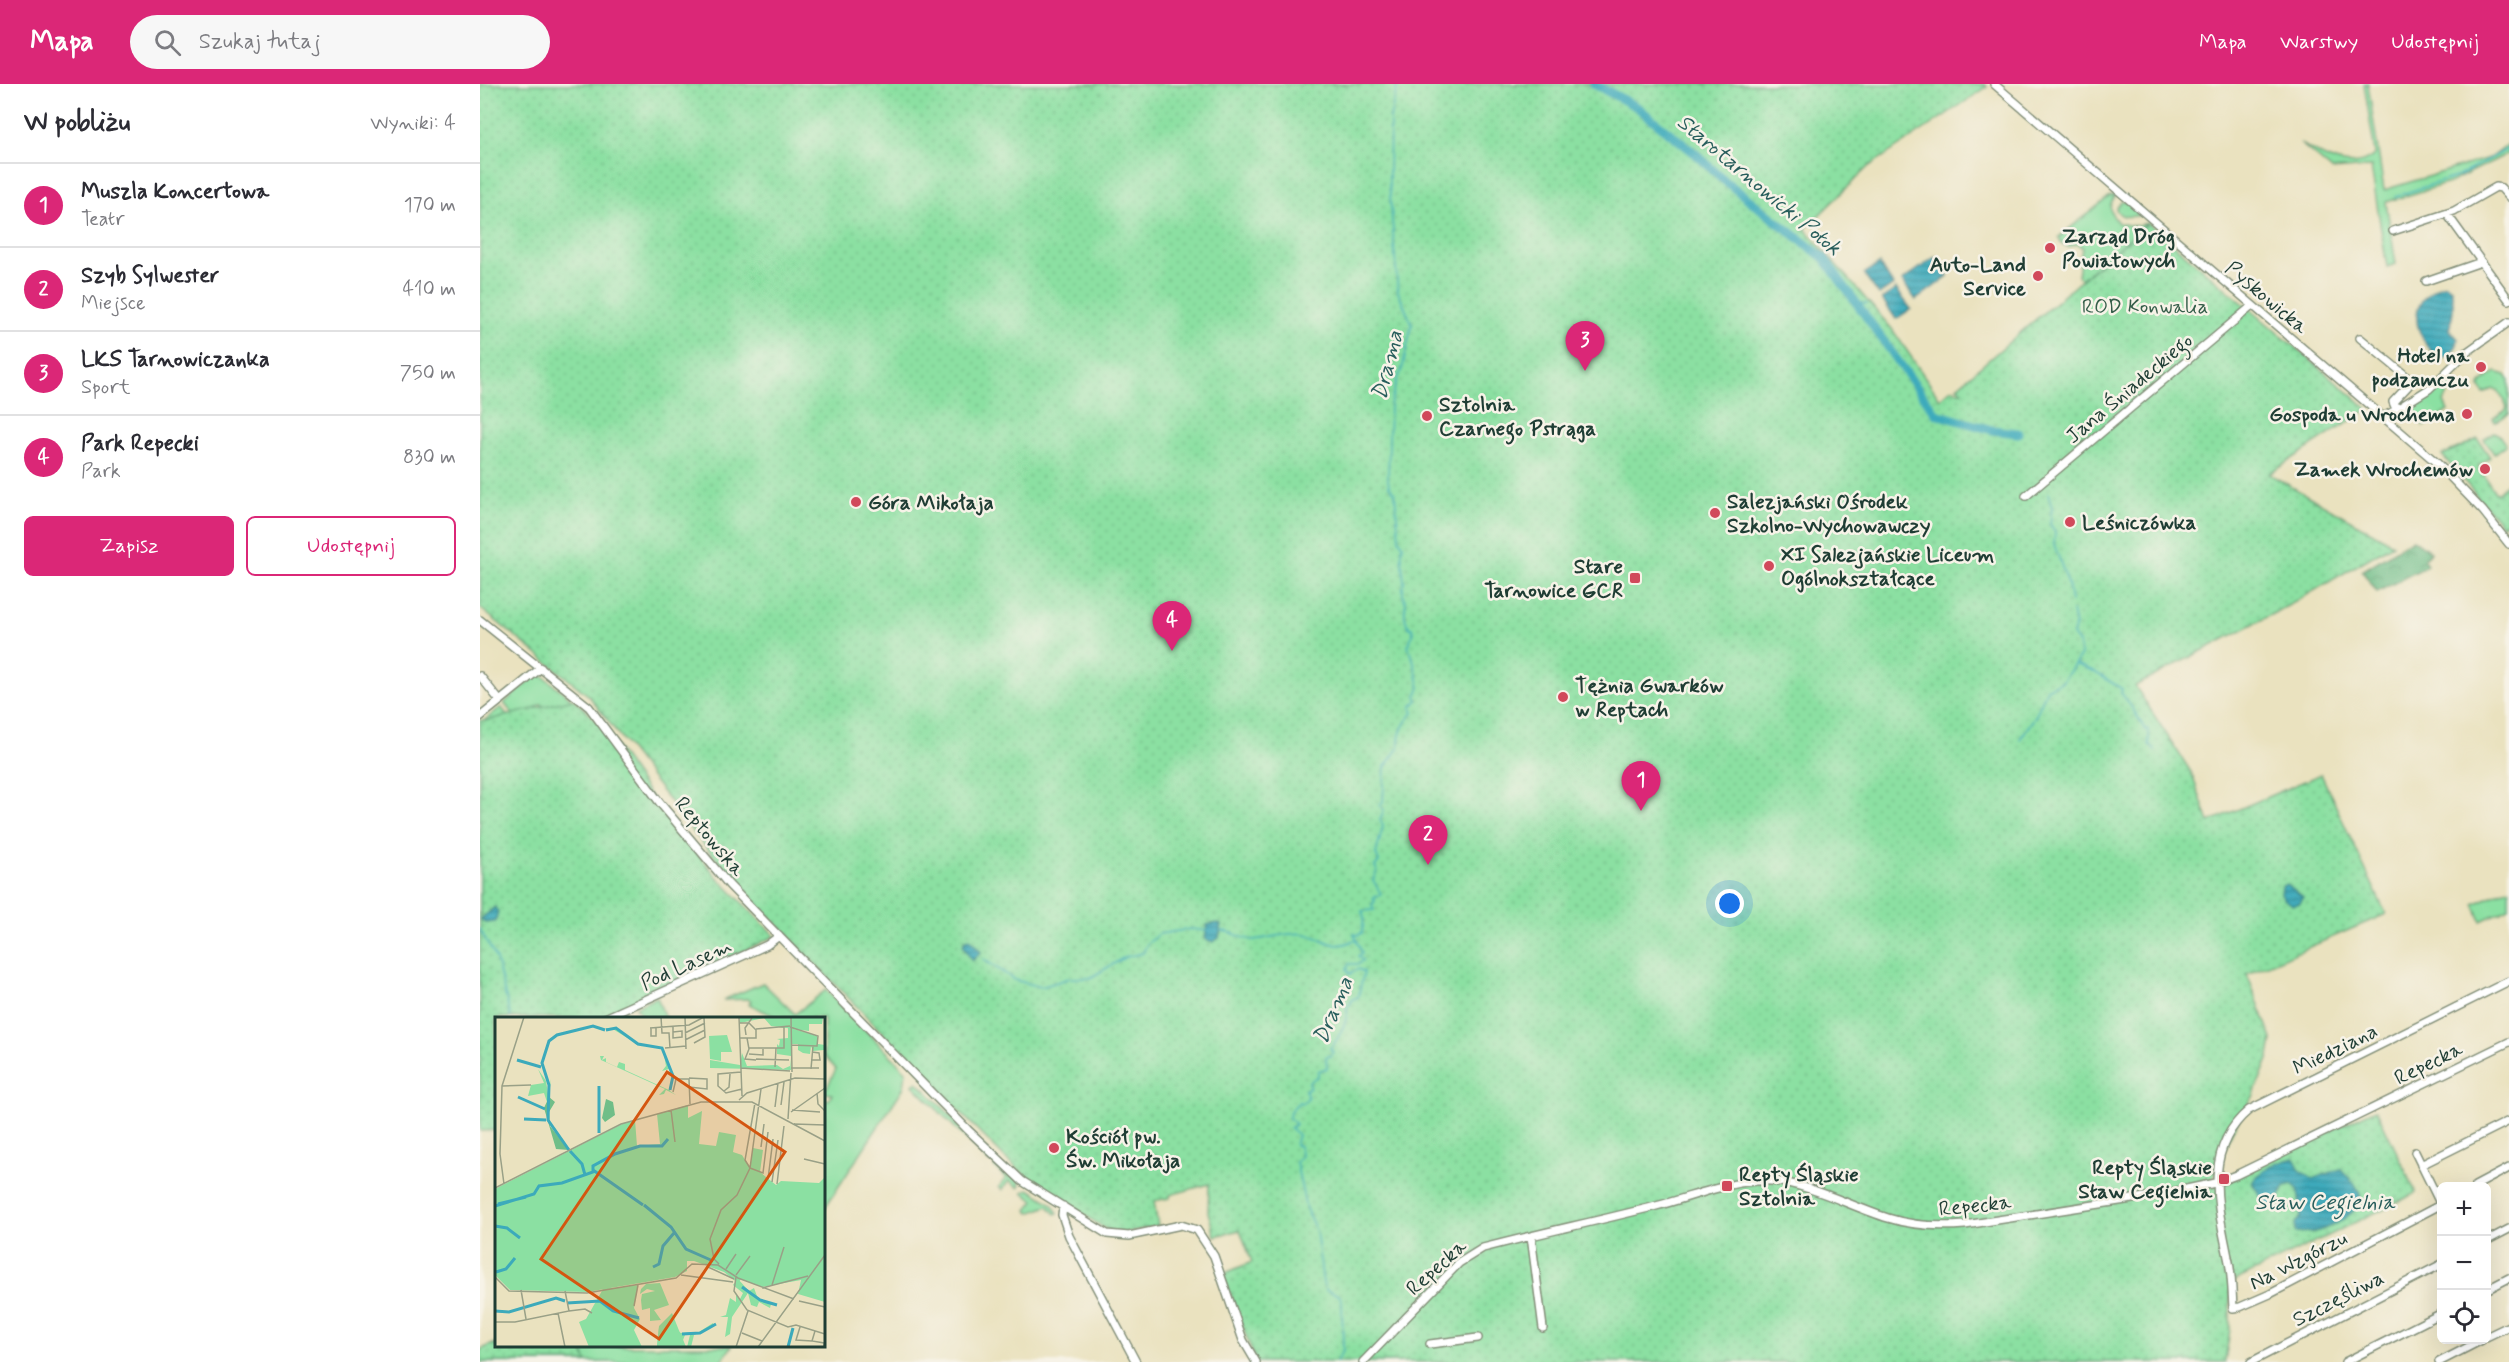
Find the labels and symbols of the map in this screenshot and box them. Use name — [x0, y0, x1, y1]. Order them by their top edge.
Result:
water label: Starotarnowicki Potok — [1671, 109, 1847, 263]
place label: Zarząd Dróg Powiatowych — [2062, 223, 2176, 275]
marker: Zarząd Dróg Powiatowych — [2043, 241, 2057, 255]
place label: Auto-Land Service — [1930, 251, 2026, 303]
street label: Pyskowicka — [2219, 255, 2314, 341]
marker: Auto-Land Service — [2031, 269, 2045, 283]
park label: ROD Konwalia — [2082, 293, 2208, 321]
pin: 3 — [1566, 322, 1604, 371]
street label: Jana Śniadeckiego — [2060, 327, 2200, 452]
water label: Drama — [1366, 328, 1410, 403]
place label: Hotel na podzamczu — [2371, 342, 2470, 394]
marker: Hotel na podzamczu — [2474, 360, 2488, 374]
place label: Sztolnia Czarnego Pstrąga — [1439, 391, 1596, 445]
place label: Gospoda u Wrochema — [2269, 401, 2455, 429]
marker: Gospoda u Wrochema — [2460, 407, 2474, 421]
marker: Sztolnia Czarnego Pstrąga — [1420, 409, 1434, 423]
place label: Zamek Wrochemów — [2294, 456, 2473, 484]
marker: Zamek Wrochemów — [2478, 462, 2492, 476]
place label: Salezjański Ośrodek Szkolno-Wychowawczy — [1727, 488, 1931, 540]
place label: Góra Mikołaja — [868, 489, 994, 517]
marker: Góra Mikołaja — [849, 495, 863, 509]
marker: Salezjański Ośrodek Szkolno-Wychowawczy — [1708, 506, 1722, 520]
place label: Leśniczówka — [2082, 509, 2197, 537]
marker: Leśniczówka — [2063, 515, 2077, 529]
place label: XI Salezjańskie Liceum Ogólnokształcące — [1781, 541, 1994, 593]
place label: Stare Tarnowice GCR — [1484, 553, 1623, 605]
marker: XI Salezjańskie Liceum Ogólnokształcące — [1762, 559, 1776, 573]
marker: Stare Tarnowice GCR — [1628, 571, 1642, 585]
pin: 4 — [1152, 602, 1192, 651]
place label: Tężnia Gwarków w Reptach — [1575, 672, 1724, 724]
marker: Tężnia Gwarków w Reptach — [1556, 690, 1570, 704]
pin: 1 — [1622, 762, 1660, 811]
street label: Reptowska — [668, 791, 751, 883]
pin: 2 — [1408, 816, 1448, 865]
your location — [1715, 889, 1744, 918]
street label: Pod Lasem — [636, 932, 737, 997]
water label: Drama — [1307, 973, 1361, 1049]
inset map — [495, 1017, 825, 1347]
street label: Miedziana — [2288, 1017, 2383, 1082]
street label: Repecka — [2390, 1035, 2468, 1092]
place label: Kościół pw. Św. Mikołaja — [1066, 1123, 1180, 1175]
marker: Kościół pw. Św. Mikołaja — [1047, 1141, 1061, 1155]
place label: Repty Śląskie Staw Cegielnia — [2078, 1154, 2213, 1208]
place label: Repty Śląskie Sztolnia — [1739, 1161, 1859, 1213]
marker: Repty Śląskie Staw Cegielnia — [2217, 1172, 2231, 1186]
marker: Repty Śląskie Sztolnia — [1720, 1179, 1734, 1193]
street label: Repecka — [1937, 1188, 2013, 1224]
water label: Staw Cegielnia — [2255, 1189, 2396, 1220]
street label: Na Wzgórzu — [2245, 1224, 2352, 1297]
street label: Repecka — [1400, 1233, 1473, 1302]
street label: Szczęśliwa — [2288, 1264, 2389, 1334]

